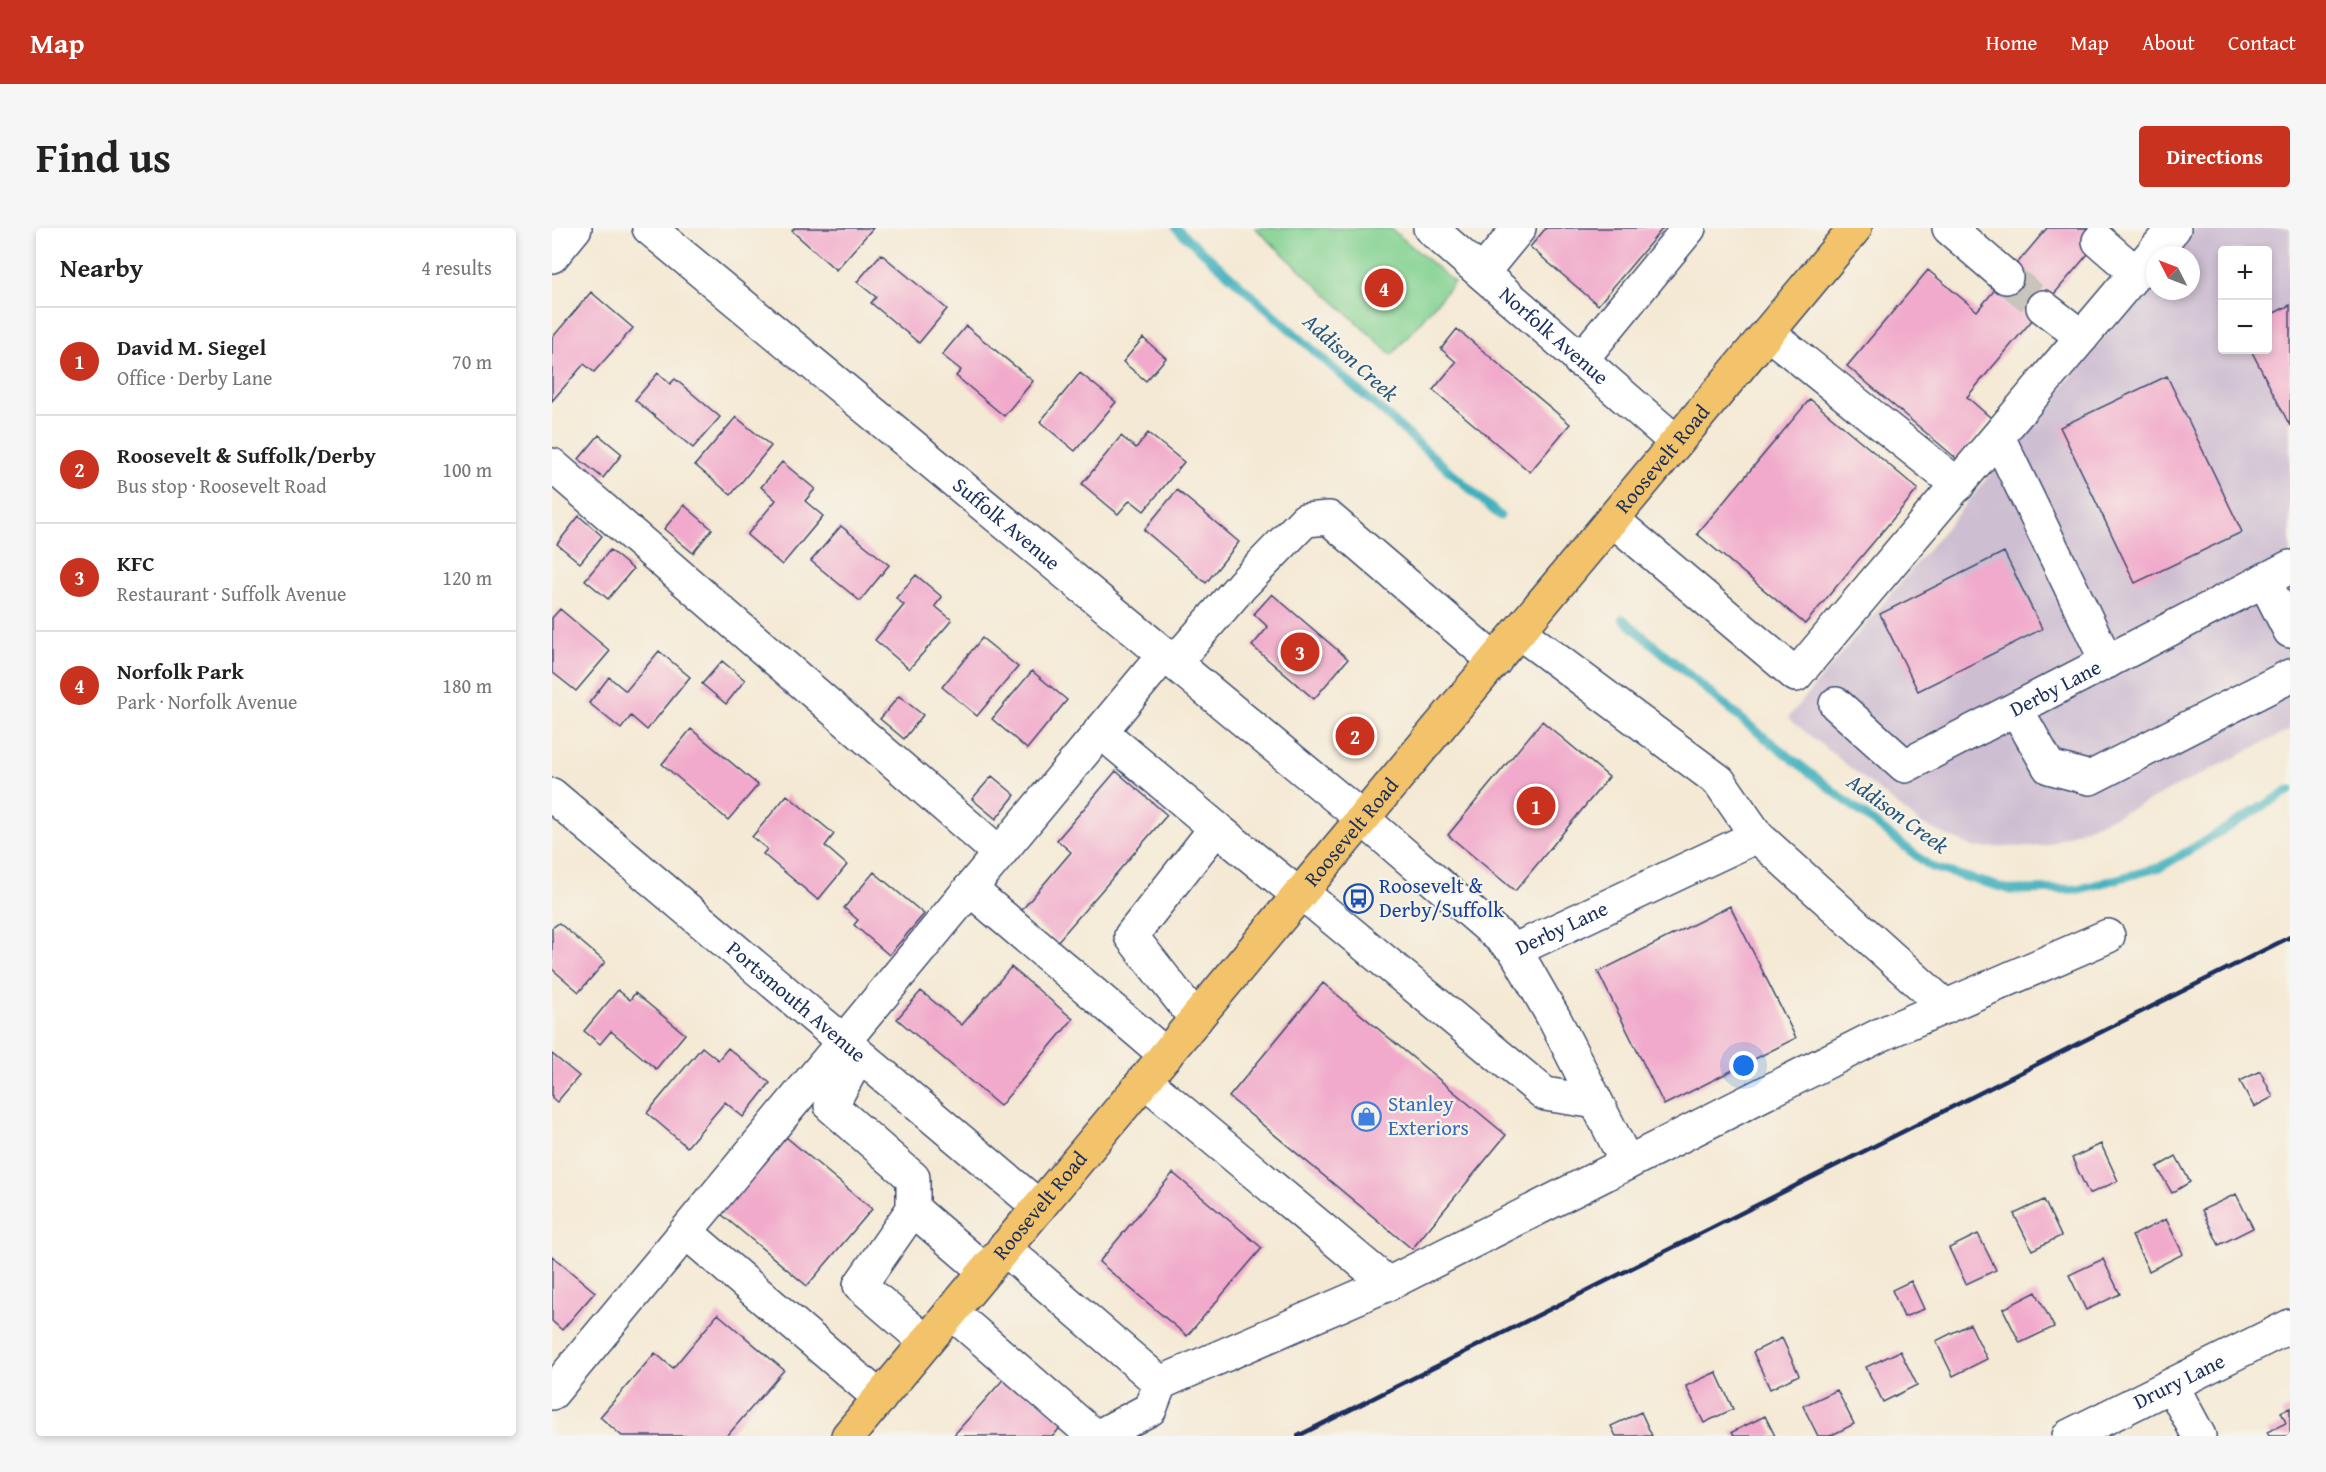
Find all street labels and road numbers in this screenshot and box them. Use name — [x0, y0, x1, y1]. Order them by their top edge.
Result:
street label: Norfolk Avenue — [1492, 279, 1616, 392]
street label: Roosevelt Road — [1607, 397, 1717, 520]
street label: Suffolk Avenue — [946, 470, 1067, 577]
street label: Derby Lane — [2004, 651, 2106, 724]
street label: Roosevelt Road — [1296, 770, 1406, 893]
street label: Derby Lane — [1510, 892, 1613, 963]
street label: Portsmouth Avenue — [720, 933, 873, 1069]
street label: Roosevelt Road — [985, 1143, 1095, 1266]
street label: Drury Lane — [2128, 1345, 2230, 1417]

